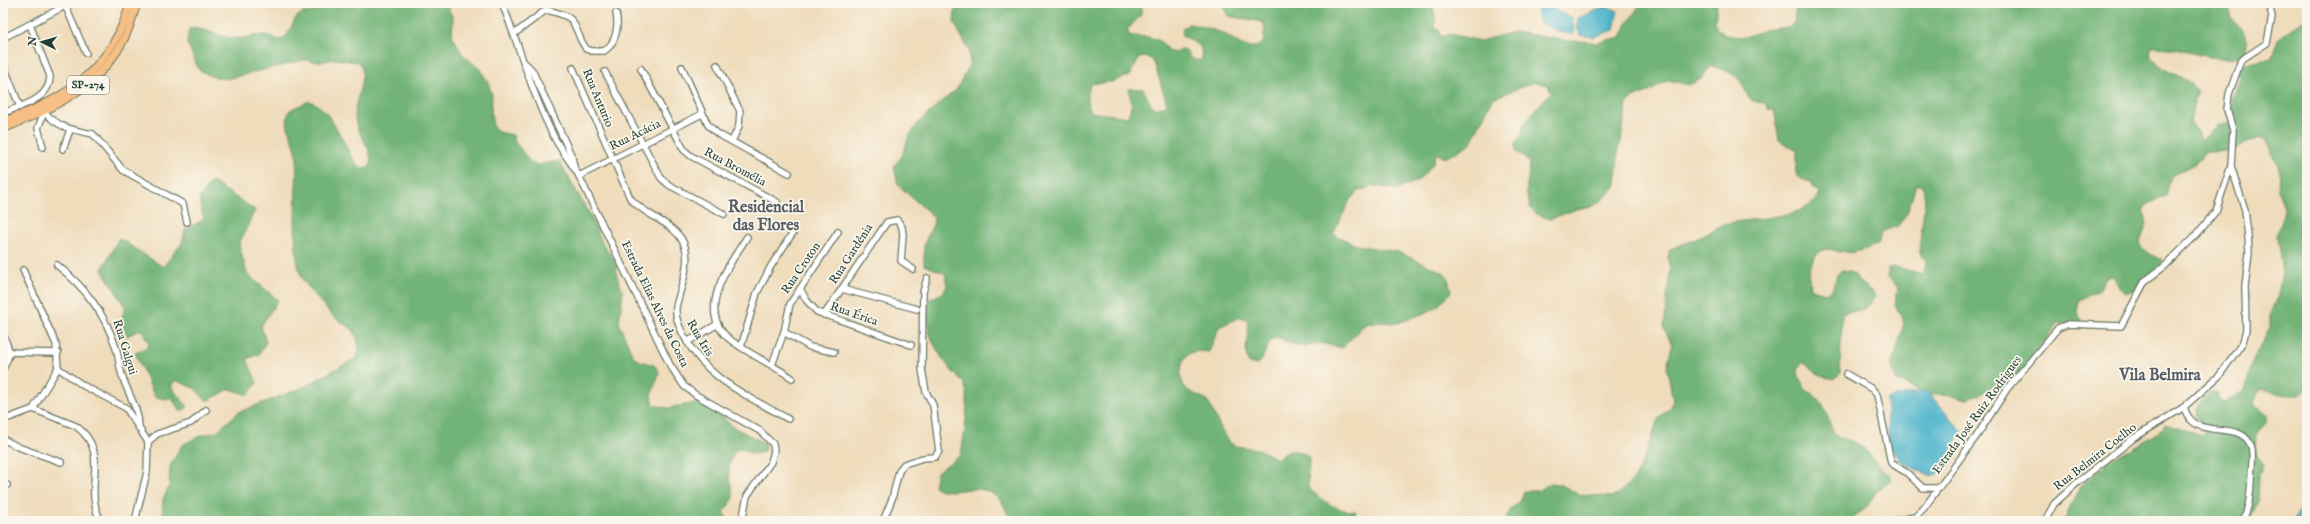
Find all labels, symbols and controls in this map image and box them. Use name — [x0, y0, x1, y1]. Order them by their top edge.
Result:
north arrow — [22, 22, 62, 62]
text: N — [26, 35, 40, 48]
street label: Rua Anturio — [579, 67, 617, 130]
road number: SP-274 — [67, 76, 109, 94]
street label: Rua Acácia — [607, 116, 664, 154]
street label: Rua Bromélia — [701, 144, 769, 190]
district label: Residencial das Flores — [728, 198, 805, 236]
street label: Rua Gardênia — [826, 220, 876, 287]
street label: Estrada Elias Alves da Costa — [618, 238, 693, 370]
street label: Rua Croton — [778, 239, 824, 297]
street label: Rua Érica — [828, 298, 881, 329]
street label: Rua Iris — [683, 317, 717, 359]
street label: Rua Galgui — [109, 318, 141, 376]
street label: Estrada José Ruiz Rodrigues — [1929, 353, 2026, 478]
district label: Vila Belmira — [2118, 366, 2202, 386]
street label: Rua Belmira Coelho — [2051, 420, 2140, 494]

